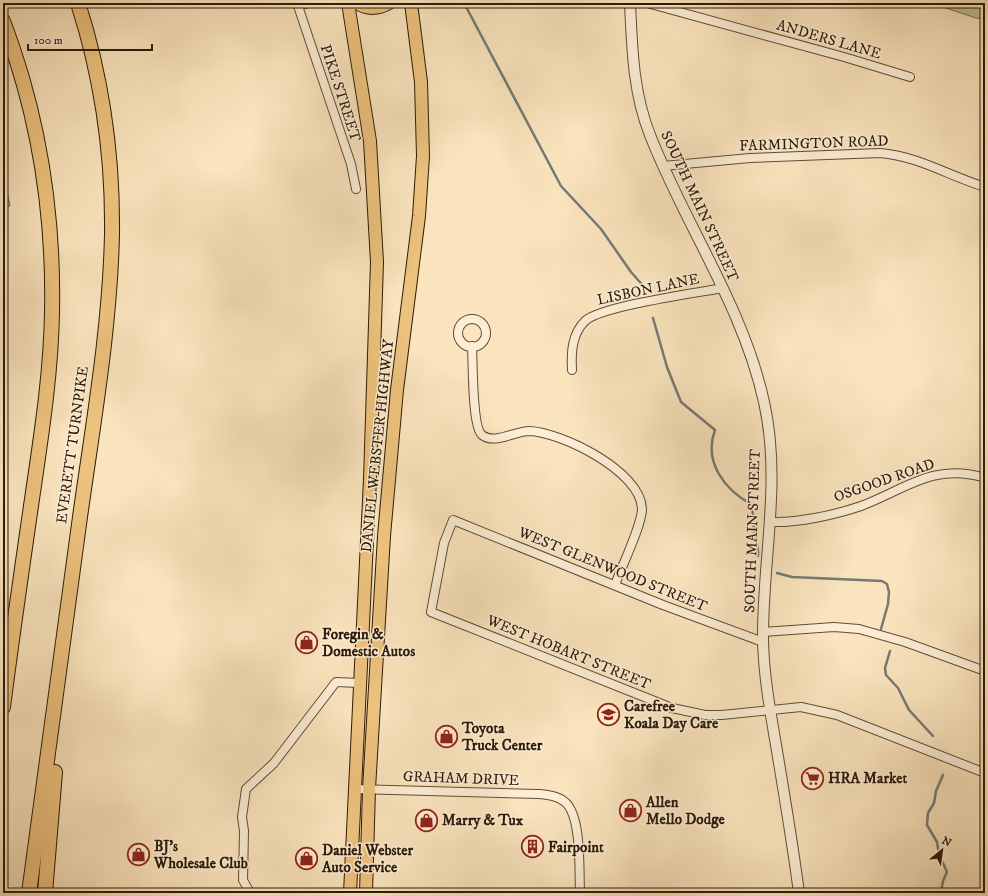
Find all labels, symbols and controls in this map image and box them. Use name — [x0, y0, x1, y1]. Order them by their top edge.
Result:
street label: ANDERS LANE — [774, 15, 884, 64]
scale bar — [28, 26, 152, 52]
text: 100 m — [34, 33, 63, 48]
street label: PIKE STREET — [316, 42, 365, 145]
street label: SOUTH MAIN STREET — [656, 128, 743, 285]
street label: FARMINGTON ROAD — [739, 131, 889, 156]
street label: LISBON LANE — [595, 269, 701, 310]
street label: DANIEL WEBSTER HIGHWAY — [357, 338, 398, 554]
street label: EVERETT TURNPIKE — [52, 365, 93, 525]
street label: SOUTH MAIN STREET — [740, 448, 765, 613]
street label: OSGOOD ROAD — [831, 454, 937, 507]
street label: WEST GLENWOOD STREET — [515, 522, 711, 616]
street label: WEST HOBART STREET — [483, 610, 654, 694]
place label: Foregin & Domestic Autos — [322, 625, 415, 661]
shop icon: Foregin & Domestic Autos — [293, 630, 319, 656]
place label: Carefree Koala Day Care — [624, 697, 719, 733]
school or university icon: Carefree Koala Day Care — [595, 702, 621, 728]
place label: Toyota Truck Center — [461, 719, 543, 755]
shop icon: Toyota Truck Center — [433, 724, 459, 750]
supermarket icon: HRA Market — [799, 765, 825, 791]
street label: GRAHAM DRIVE — [402, 767, 520, 790]
place label: HRA Market — [828, 769, 907, 788]
place label: Allen Mello Dodge — [645, 793, 725, 829]
shop icon: Allen Mello Dodge — [618, 798, 644, 824]
shop icon: Marry & Tux — [413, 807, 439, 833]
place label: Marry & Tux — [442, 811, 524, 830]
north arrow — [922, 830, 962, 870]
building icon: Fairpoint — [520, 834, 546, 860]
text: N — [939, 834, 954, 850]
place label: BJ's Wholesale Club — [153, 837, 248, 873]
place label: Fairpoint — [548, 838, 604, 857]
place label: Daniel Webster Auto Service — [321, 841, 413, 877]
shop icon: BJ's Wholesale Club — [126, 842, 152, 868]
shop icon: Daniel Webster Auto Service — [293, 846, 319, 872]

